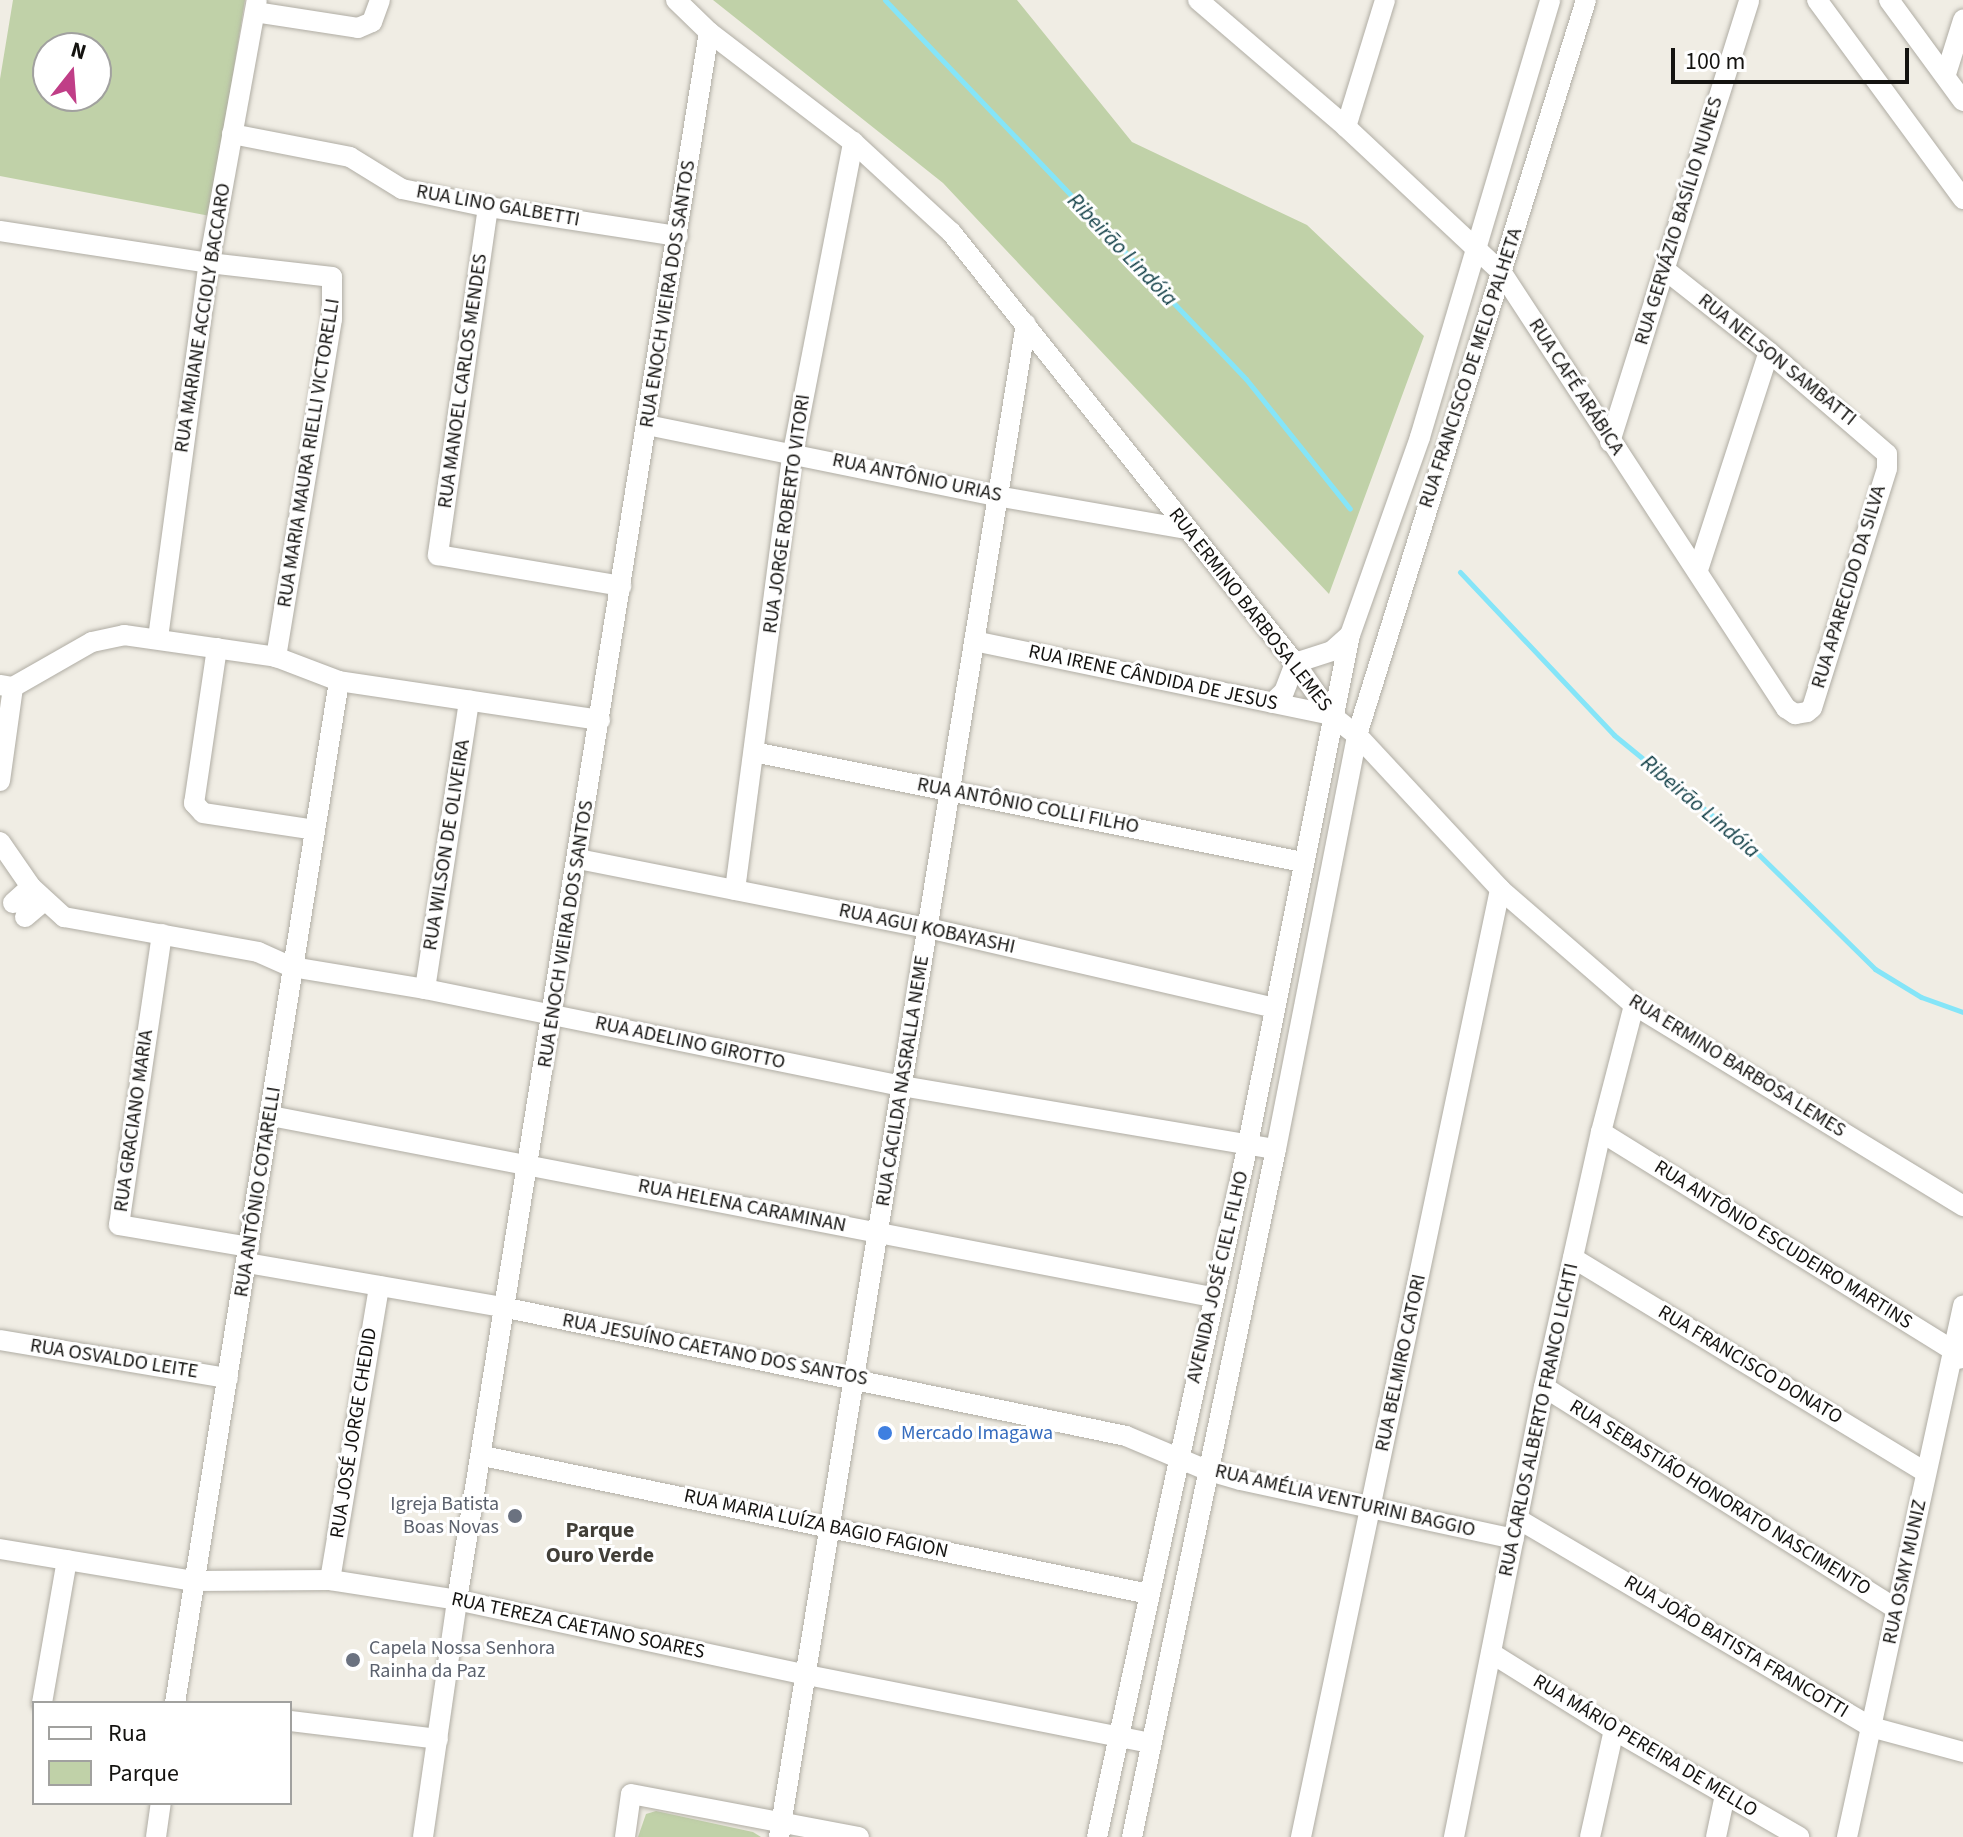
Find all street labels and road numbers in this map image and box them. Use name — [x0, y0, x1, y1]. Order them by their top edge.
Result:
street label: RUA GERVÁZIO BASÍLIO NUNES — [1630, 94, 1728, 348]
street label: RUA ENOCH VIEIRA DOS SANTOS — [635, 159, 701, 429]
street label: RUA LINO GALBETTI — [414, 180, 582, 232]
street label: RUA MARIANE ACCIOLY BACCARO — [170, 182, 236, 454]
street label: RUA FRANCISCO DE MELO PALHETA — [1414, 225, 1528, 511]
street label: RUA MANOEL CARLOS MENDES — [433, 252, 493, 510]
street label: RUA NELSON SAMBATTI — [1693, 289, 1861, 431]
street label: RUA MARIA MAURA RIELLI VICTORELLI — [273, 297, 345, 609]
street label: RUA CAFÉ ARÁBICA — [1523, 314, 1629, 460]
street label: RUA JORGE ROBERTO VITORI — [758, 393, 816, 635]
street label: RUA ANTÔNIO URIAS — [830, 448, 1004, 508]
street label: RUA APARECIDO DA SILVA — [1807, 483, 1891, 691]
street label: RUA ERMINO BARBOSA LEMES — [1163, 504, 1337, 716]
street label: RUA IRENE CÂNDIDA DE JESUS — [1026, 640, 1280, 716]
street label: RUA WILSON DE OLIVEIRA — [418, 738, 476, 952]
street label: RUA ANTÔNIO COLLI FILHO — [915, 773, 1141, 839]
street label: RUA ENOCH VIEIRA DOS SANTOS — [533, 799, 599, 1069]
street label: RUA AGUI KOBAYASHI — [837, 899, 1017, 959]
street label: RUA CACILDA NASRALLA NEME — [871, 954, 935, 1208]
street label: RUA ERMINO BARBOSA LEMES — [1624, 989, 1850, 1143]
street label: RUA ADELINO GIROTTO — [593, 1011, 787, 1075]
street label: RUA GRACIANO MARIA — [109, 1028, 159, 1214]
street label: RUA ANTÔNIO COTARELLI — [230, 1085, 286, 1299]
street label: RUA ANTÔNIO ESCUDEIRO MARTINS — [1650, 1155, 1916, 1335]
street label: AVENIDA JOSÉ CIEL FILHO — [1182, 1169, 1254, 1385]
street label: RUA HELENA CARAMINAN — [636, 1174, 848, 1238]
street label: RUA CARLOS ALBERTO FRANCO LICHTI — [1494, 1261, 1584, 1579]
street label: RUA BELMIRO CATORI — [1370, 1272, 1432, 1454]
street label: RUA FRANCISCO DONATO — [1653, 1300, 1847, 1430]
street label: RUA JESUÍNO CAETANO DOS SANTOS — [560, 1309, 870, 1391]
street label: RUA JOSÉ JORGE CHEDID — [325, 1326, 383, 1540]
street label: RUA OSVALDO LEITE — [28, 1334, 200, 1384]
street label: RUA SEBASTIÃO HONORATO NASCIMENTO — [1565, 1395, 1875, 1601]
street label: RUA AMÉLIA VENTURINI BAGGIO — [1212, 1459, 1478, 1543]
street label: RUA MARIA LUÍZA BAGIO FAGION — [682, 1484, 950, 1564]
street label: RUA OSMY MUNIZ — [1878, 1497, 1932, 1647]
street label: RUA JOÃO BATISTA FRANCOTTI — [1620, 1570, 1852, 1724]
street label: RUA TEREZA CAETANO SOARES — [449, 1587, 707, 1665]
street label: RUA MÁRIO PEREIRA DE MELLO — [1528, 1669, 1762, 1823]

